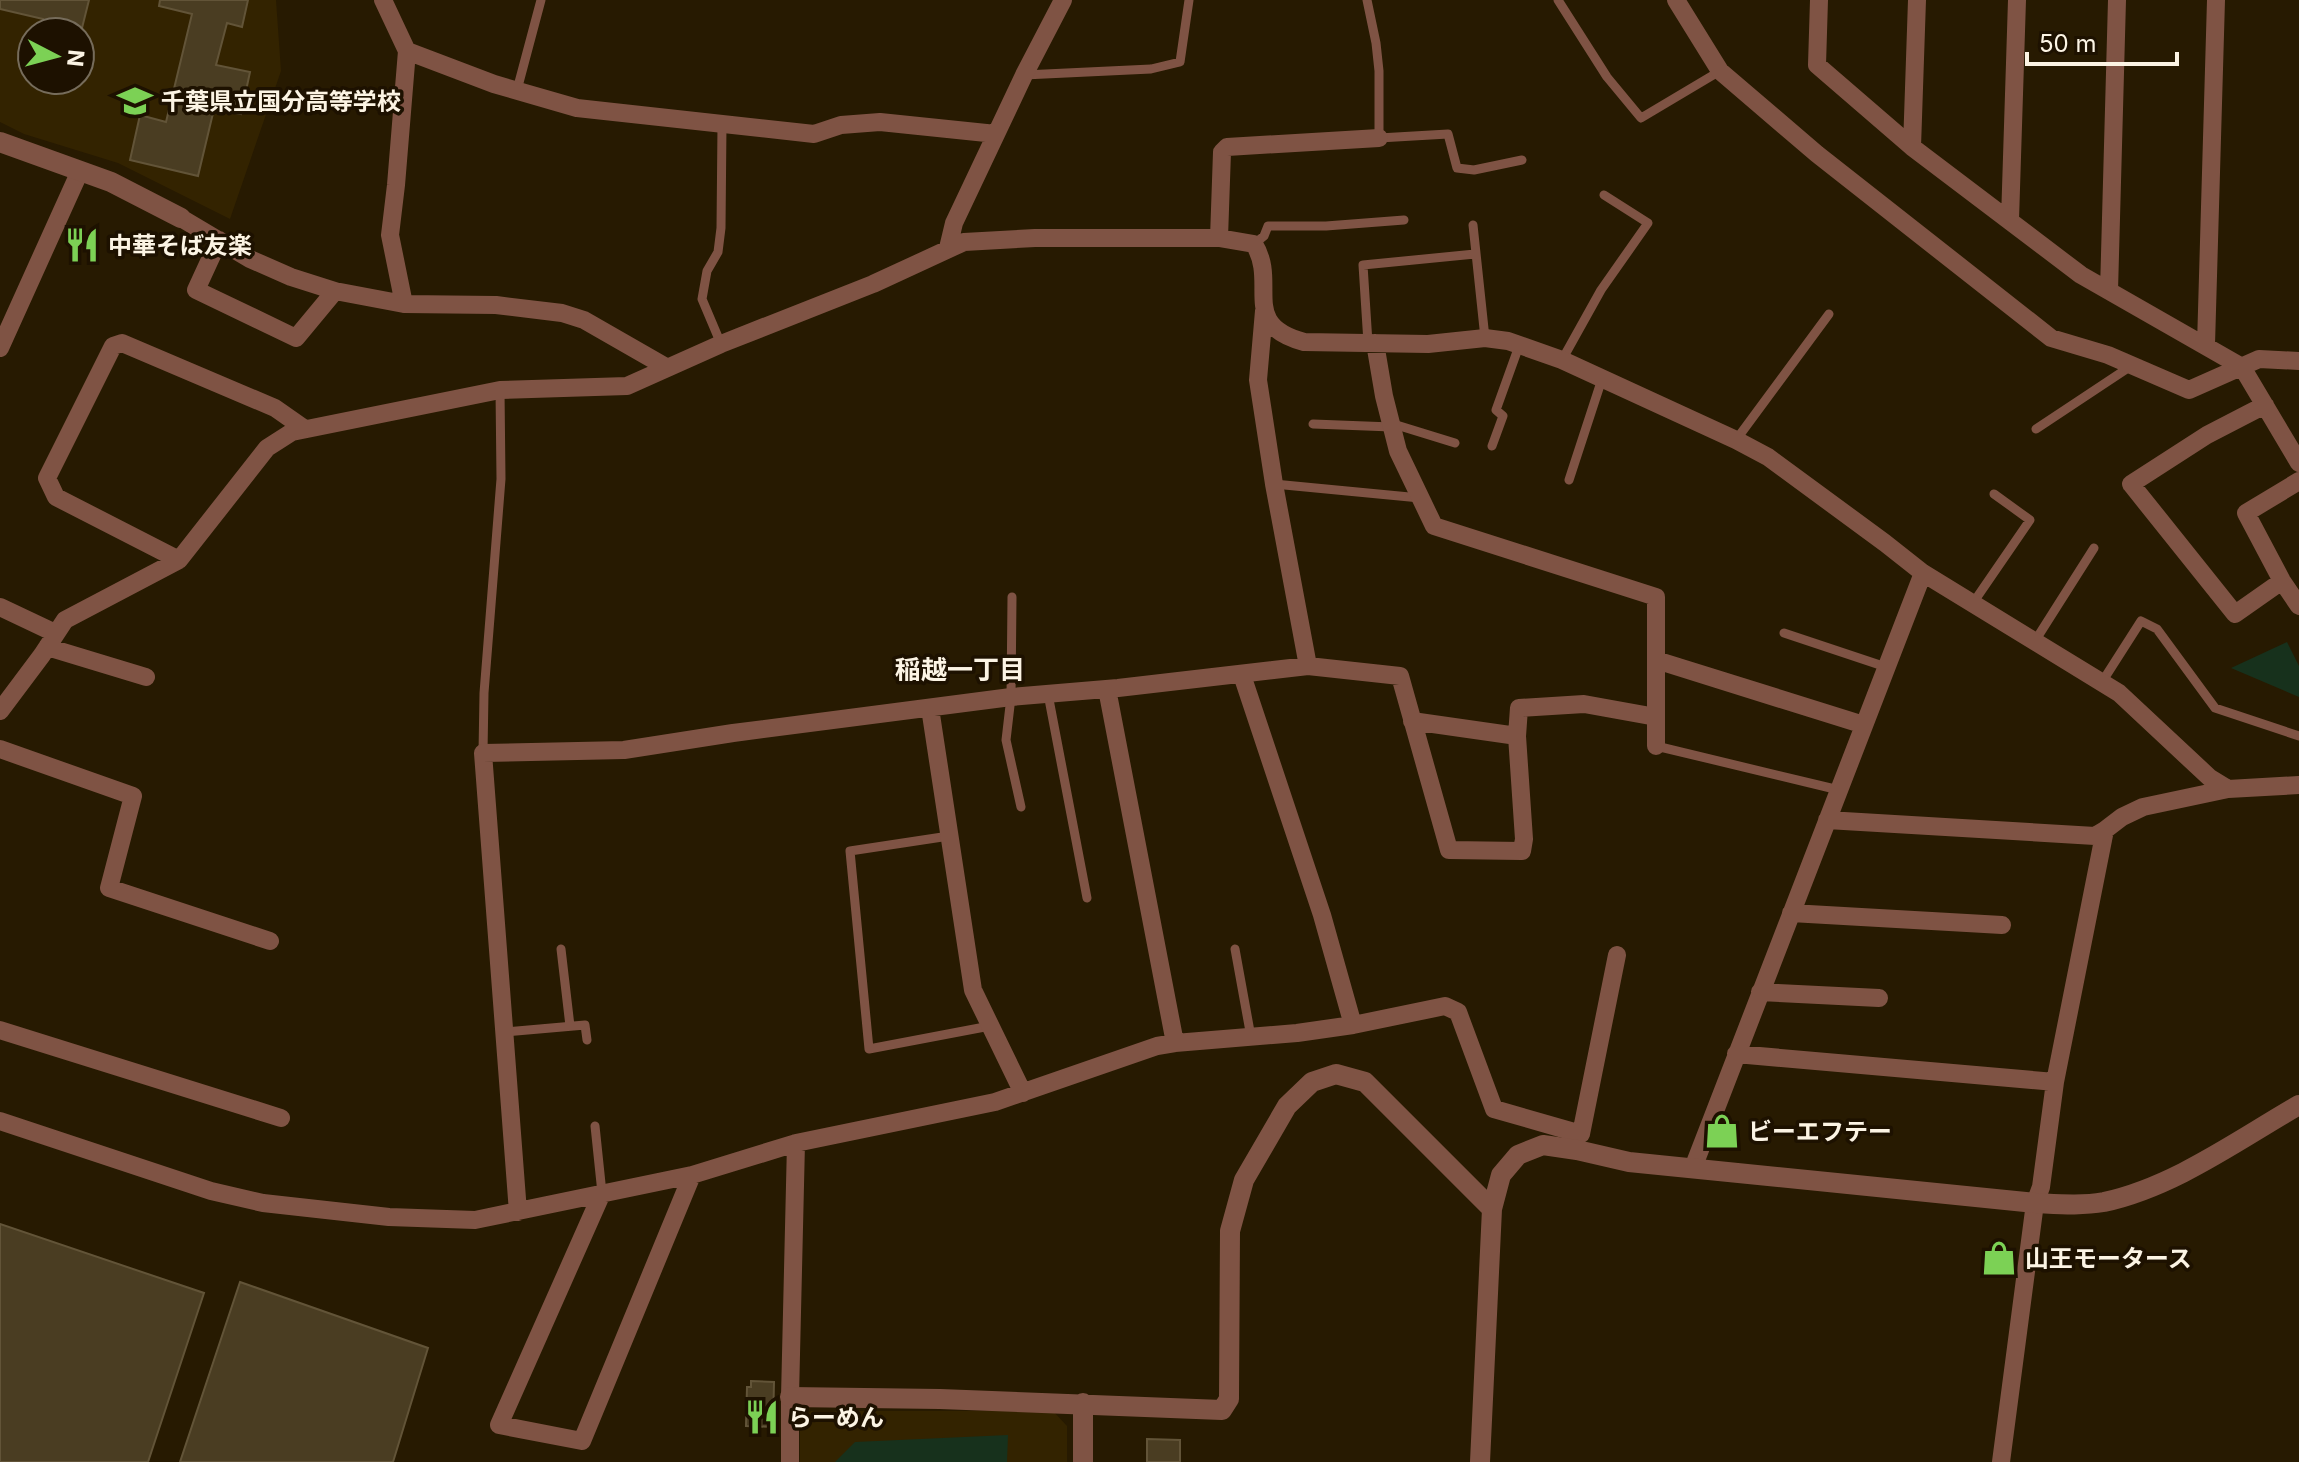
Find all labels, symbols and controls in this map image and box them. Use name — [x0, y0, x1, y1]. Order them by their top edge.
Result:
north arrow — [16, 16, 96, 96]
scale bar — [2027, 16, 2177, 66]
text: 50 m — [2039, 29, 2097, 58]
text: N — [62, 48, 90, 68]
school or university icon: 千葉県立国分高等学校 — [116, 82, 154, 120]
place label: 千葉県立国分高等学校 — [161, 87, 401, 116]
restaurant icon: 中華そば友楽 — [63, 226, 101, 264]
place label: 中華そば友楽 — [108, 231, 252, 260]
district label: 稲越一丁目 — [895, 654, 1025, 685]
shop icon: ビーエフテー — [1703, 1112, 1741, 1150]
place label: ビーエフテー — [1748, 1117, 1892, 1146]
shop icon: 山王モータース — [1980, 1239, 2018, 1277]
place label: 山王モータース — [2025, 1244, 2192, 1273]
restaurant icon: らーめん — [743, 1398, 781, 1436]
place label: らーめん — [788, 1403, 884, 1432]

